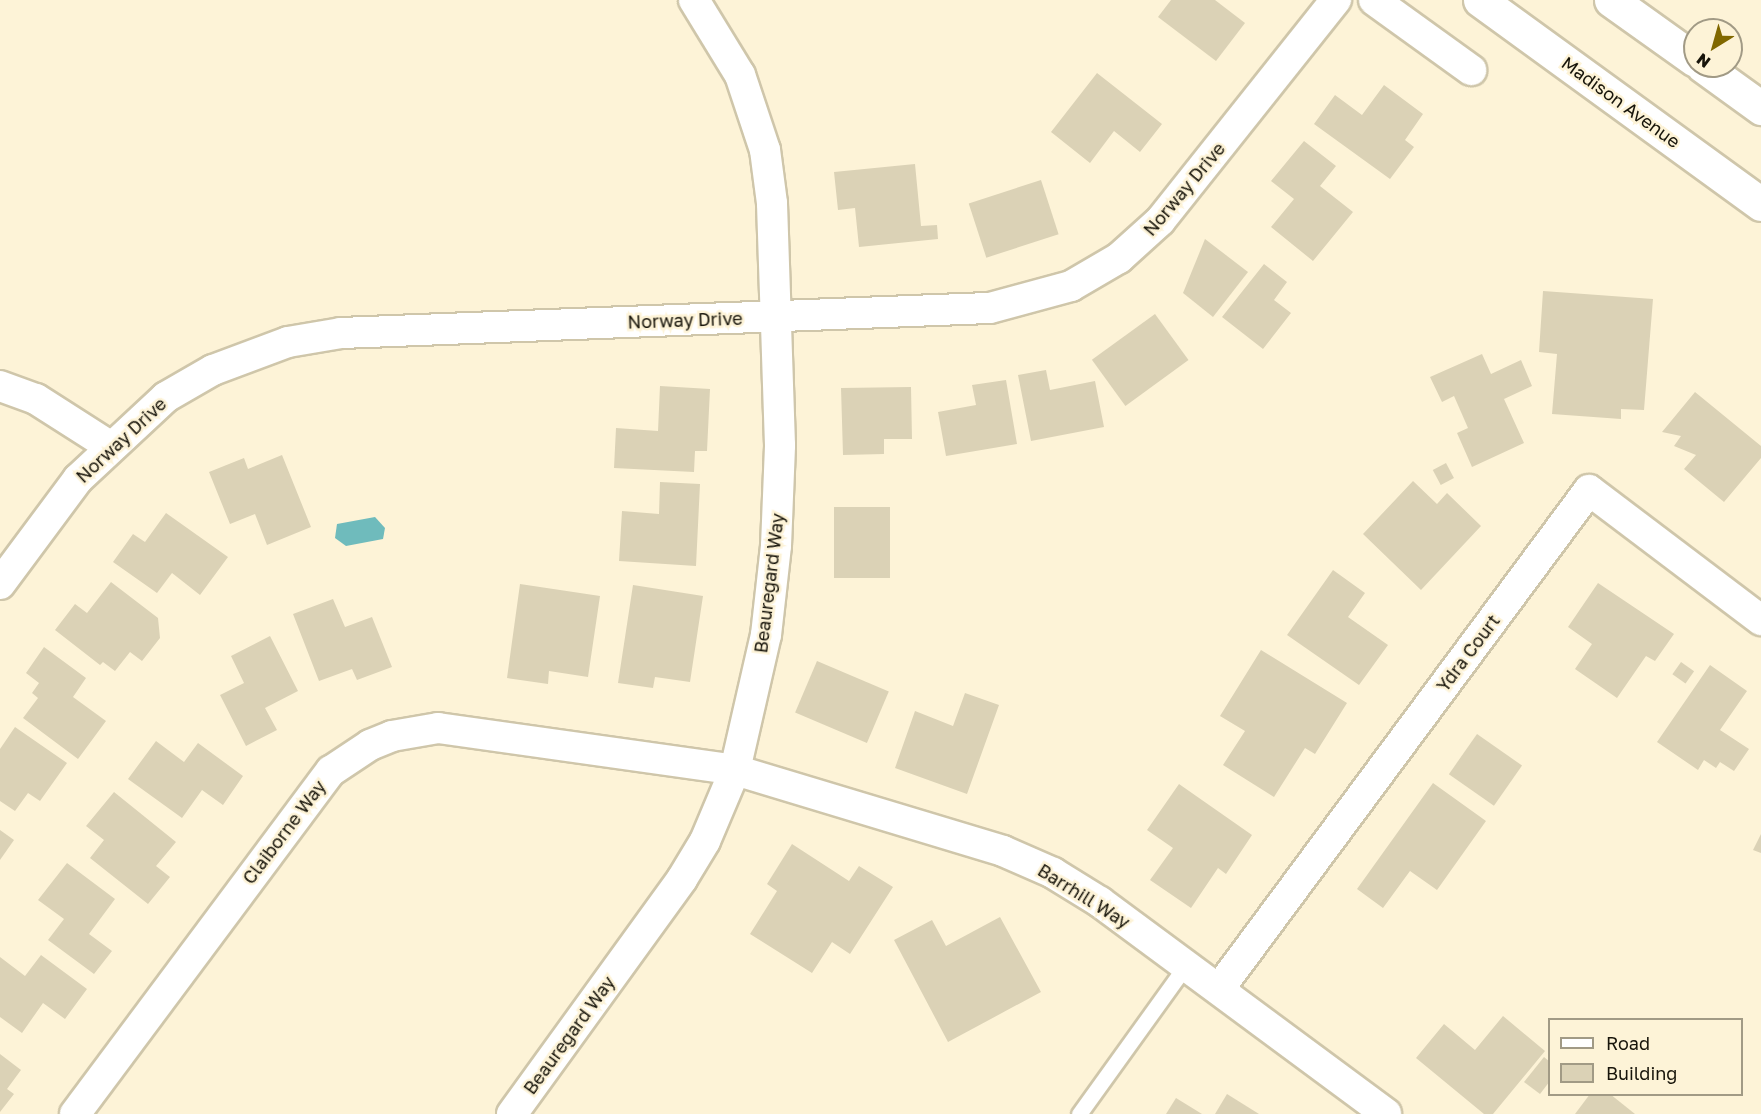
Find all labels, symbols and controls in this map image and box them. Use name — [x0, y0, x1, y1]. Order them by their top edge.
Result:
north arrow — [1683, 18, 1743, 78]
text: N — [1692, 49, 1714, 72]
street label: Madison Avenue — [1558, 52, 1684, 152]
street label: Norway Drive — [1139, 138, 1229, 240]
street label: Norway Drive — [627, 307, 743, 333]
street label: Norway Drive — [72, 393, 170, 487]
street label: Beauregard Way — [750, 512, 788, 654]
street label: Ydra Court — [1432, 610, 1504, 696]
street label: Claiborne Way — [238, 776, 330, 888]
street label: Barrhill Way — [1034, 859, 1134, 933]
street label: Beauregard Way — [519, 972, 619, 1098]
legend — [1548, 1018, 1743, 1096]
text: Road — [1606, 1032, 1650, 1054]
text: Building — [1606, 1062, 1677, 1084]

